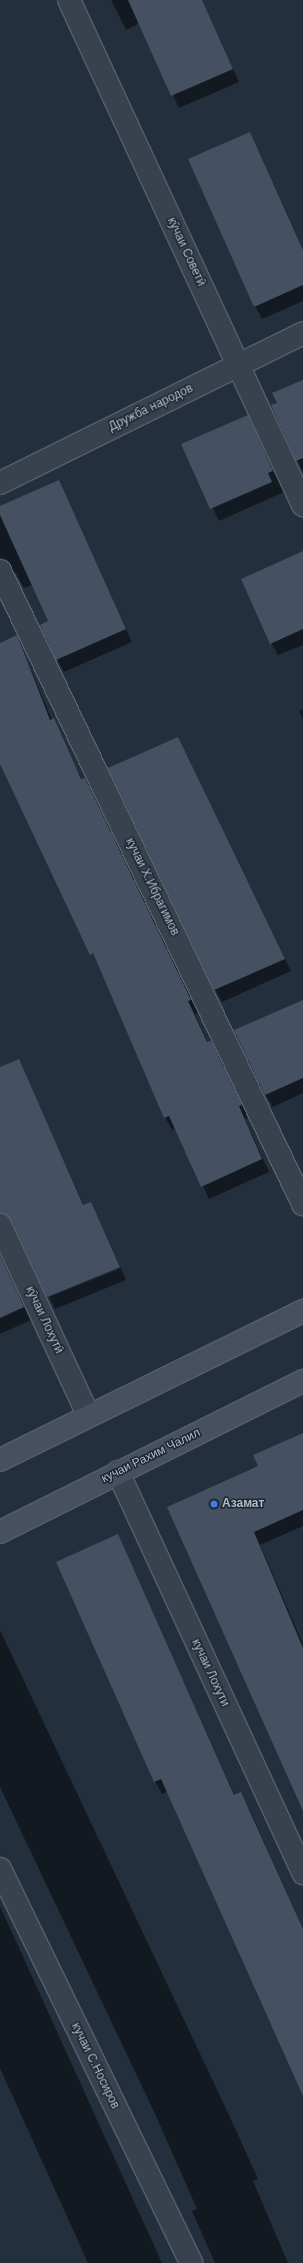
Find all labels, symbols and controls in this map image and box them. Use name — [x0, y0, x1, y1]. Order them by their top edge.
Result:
street label: кӯчаи Советӣ — [164, 215, 208, 289]
street label: Дружба народов — [106, 381, 196, 435]
street label: кучаи Х.Ибрагимов — [122, 836, 182, 938]
street label: кӯчаи Лохутӣ — [22, 1284, 66, 1356]
street label: кучаи Рахим Чалил — [99, 1426, 203, 1486]
place label: Азамат — [222, 1497, 264, 1511]
marker: Азамат — [209, 1499, 219, 1509]
street label: кучаи Лохути — [188, 1637, 232, 1709]
street label: кучаи С.Носиров — [68, 2021, 122, 2111]

